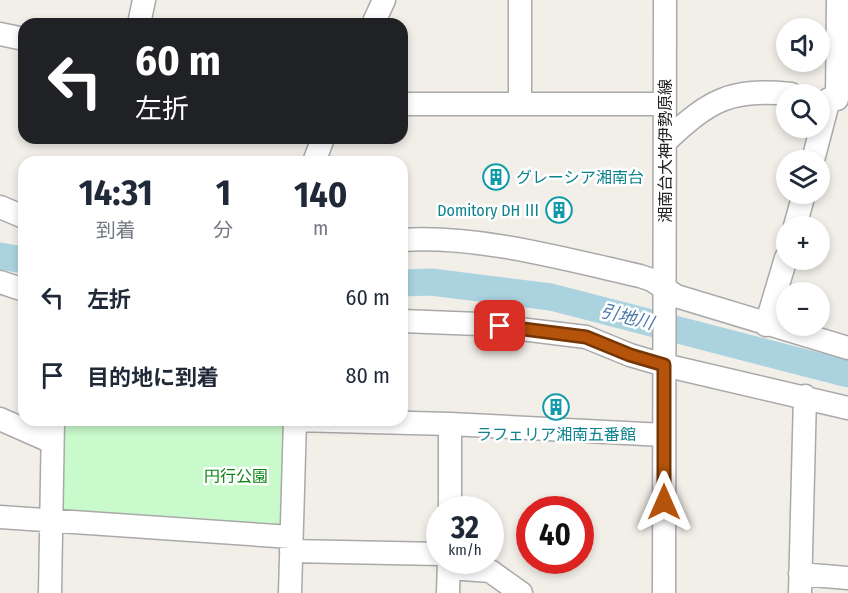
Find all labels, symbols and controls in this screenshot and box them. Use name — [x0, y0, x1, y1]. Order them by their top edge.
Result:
map controls — [776, 18, 830, 336]
button: sound — [776, 18, 830, 72]
text: 60 m — [135, 36, 221, 86]
icon: left — [36, 42, 114, 120]
street label: 湘南台大神伊勢原線 — [656, 79, 675, 223]
button: search — [776, 84, 830, 138]
text: 左折 — [135, 93, 189, 125]
button: layers — [776, 150, 830, 204]
building icon: グレーシア湘南台 — [481, 162, 511, 192]
place label: グレーシア湘南台 — [516, 168, 644, 187]
text: 14:31 — [79, 171, 153, 215]
text: 1 — [216, 171, 231, 215]
text: 140 — [294, 173, 347, 217]
building icon: Domitory DH Ⅲ — [544, 195, 574, 225]
place label: Domitory DH Ⅲ — [437, 201, 540, 220]
text: m — [313, 216, 328, 240]
button: + — [776, 216, 830, 270]
text: 到着 — [96, 218, 136, 242]
text: 分 — [213, 218, 233, 242]
icon: left — [36, 281, 69, 314]
button: − — [776, 282, 830, 336]
text: 60 m — [346, 284, 390, 311]
text: 左折 — [87, 286, 131, 313]
pin — [474, 300, 525, 351]
water label: 引地川 — [598, 300, 658, 335]
icon: arrive — [483, 309, 516, 342]
icon: arrive — [36, 359, 69, 392]
text: 80 m — [345, 362, 390, 389]
text: 目的地に到着 — [87, 364, 219, 391]
building icon: ラフェリア湘南五番館 — [541, 392, 571, 422]
place label: ラフェリア湘南五番館 — [476, 425, 636, 444]
park label: 円行公園 — [204, 467, 268, 486]
position arrow — [632, 470, 696, 534]
speed limit sign: 40 — [516, 496, 594, 574]
text: 32 — [451, 510, 479, 546]
text: km/h — [448, 541, 482, 559]

